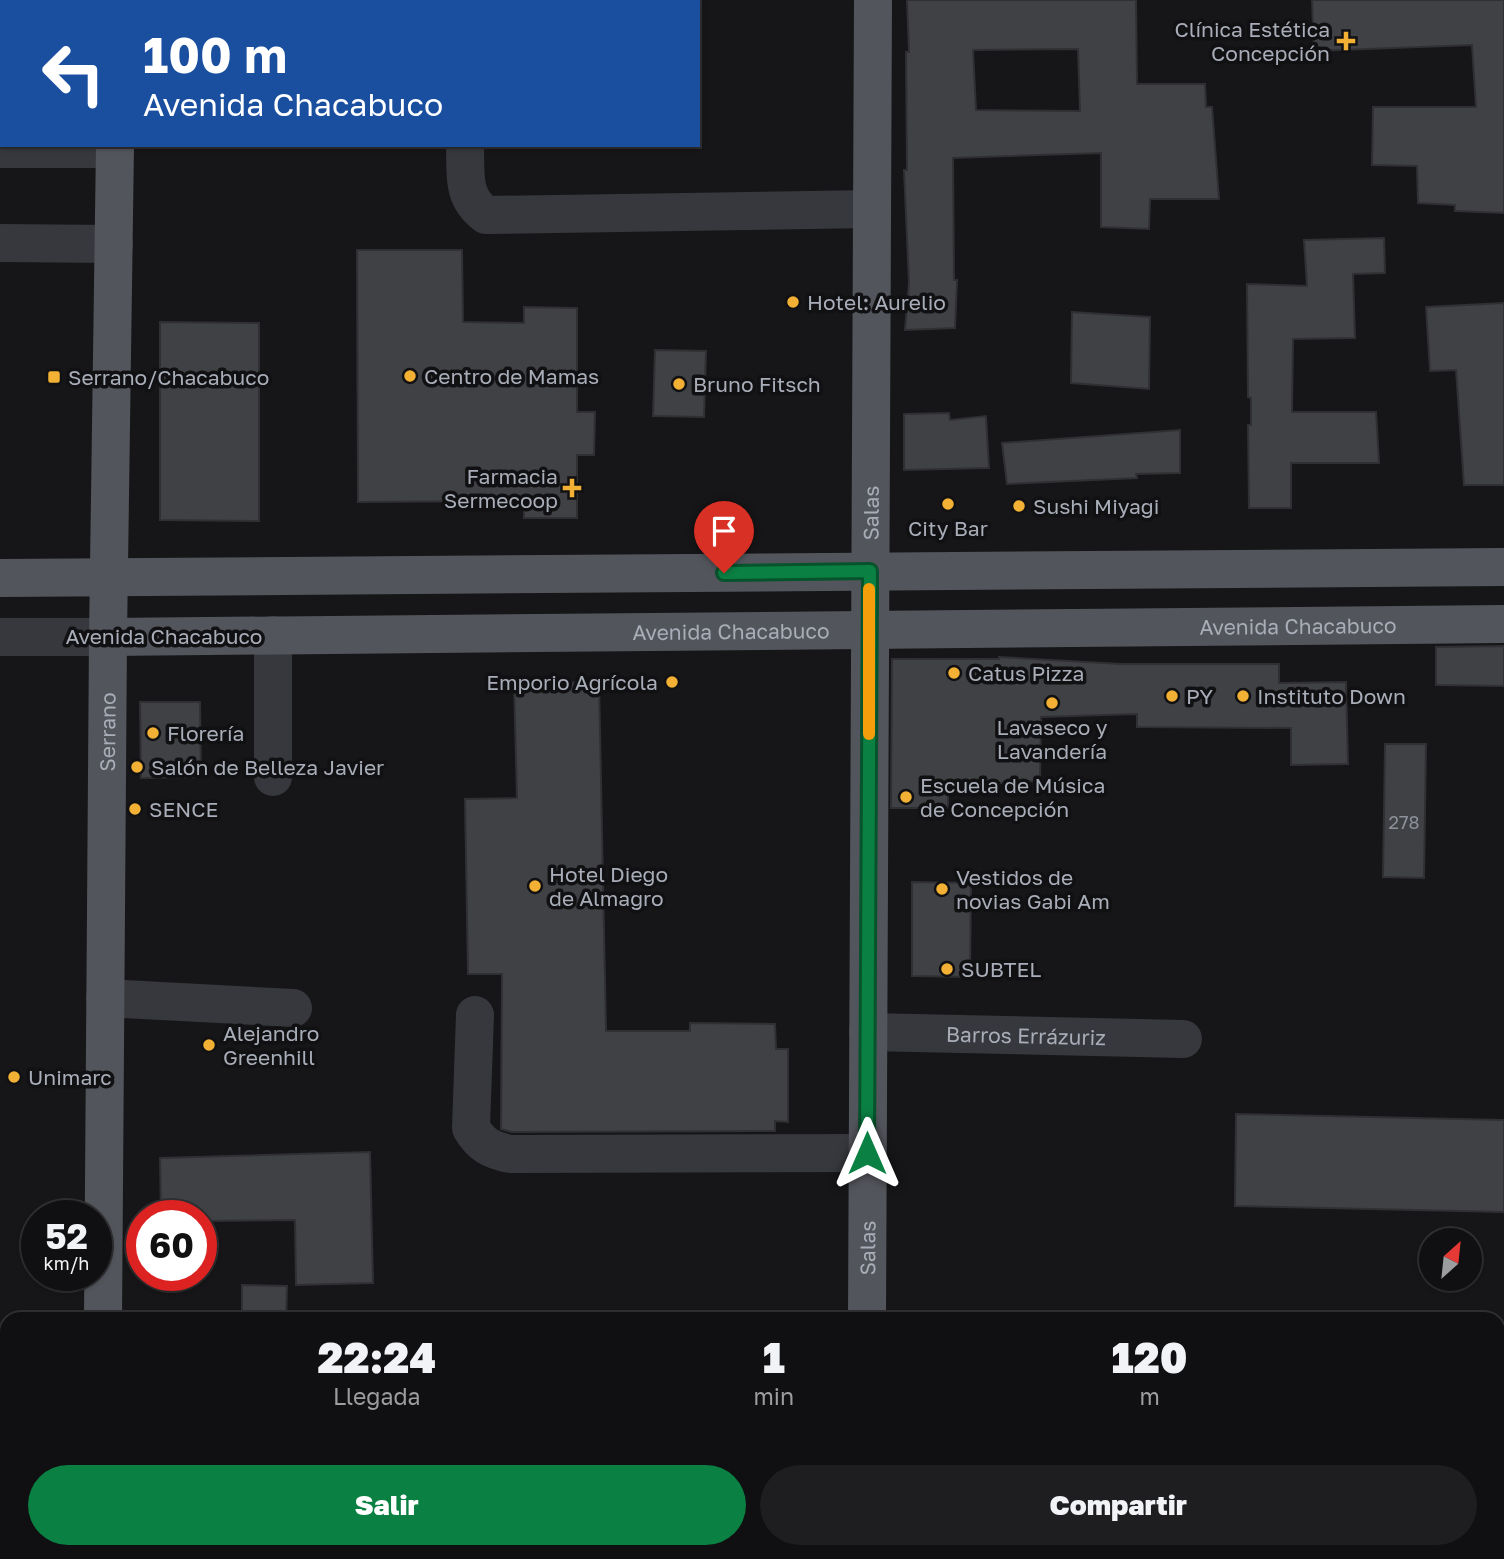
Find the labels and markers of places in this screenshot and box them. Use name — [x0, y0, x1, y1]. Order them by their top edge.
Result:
place label: Clínica Estética Concepción — [1174, 16, 1330, 66]
marker: Clínica Estética Concepción — [1336, 31, 1356, 51]
place label: Hotel: Aurelio — [807, 289, 946, 315]
marker: Hotel: Aurelio — [785, 294, 801, 310]
place label: Centro de Mamas — [424, 363, 599, 389]
place label: Serrano/Chacabuco — [68, 364, 269, 390]
marker: Centro de Mamas — [402, 368, 418, 384]
marker: Serrano/Chacabuco — [46, 369, 62, 385]
place label: Bruno Fitsch — [693, 371, 821, 397]
marker: Bruno Fitsch — [671, 376, 687, 392]
place label: Farmacia Sermecoop — [444, 463, 558, 513]
marker: Farmacia Sermecoop — [564, 480, 580, 496]
place label: Sushi Miyagi — [1033, 493, 1159, 519]
marker: City Bar — [940, 496, 956, 512]
marker: Sushi Miyagi — [1011, 498, 1027, 514]
pin — [694, 501, 754, 573]
place label: City Bar — [908, 515, 988, 541]
place label: Catus Pizza — [968, 660, 1084, 686]
marker: Catus Pizza — [946, 665, 962, 681]
place label: Emporio Agrícola — [486, 669, 658, 695]
marker: Emporio Agrícola — [664, 674, 680, 690]
place label: PY — [1186, 683, 1214, 709]
place label: Instituto Down — [1257, 683, 1406, 709]
marker: PY — [1164, 688, 1180, 704]
marker: Instituto Down — [1235, 688, 1251, 704]
marker: Lavaseco y Lavandería — [1044, 695, 1060, 711]
place label: Lavaseco y Lavandería — [997, 714, 1108, 764]
place label: Florería — [167, 720, 244, 746]
marker: Florería — [145, 725, 161, 741]
place label: Salón de Belleza Javier — [151, 754, 384, 780]
marker: Salón de Belleza Javier — [129, 759, 145, 775]
place label: Escuela de Música de Concepción — [920, 772, 1105, 822]
marker: Escuela de Música de Concepción — [898, 789, 914, 805]
place label: SENCE — [149, 796, 218, 822]
marker: SENCE — [127, 801, 143, 817]
place label: Hotel Diego de Almagro — [549, 861, 668, 911]
place label: Vestidos de novias Gabi Am — [956, 864, 1110, 914]
marker: Hotel Diego de Almagro — [527, 878, 543, 894]
marker: Vestidos de novias Gabi Am — [934, 881, 950, 897]
place label: SUBTEL — [961, 956, 1041, 982]
marker: SUBTEL — [939, 961, 955, 977]
place label: Alejandro Greenhill — [223, 1020, 319, 1070]
marker: Alejandro Greenhill — [201, 1037, 217, 1053]
place label: Unimarc — [28, 1064, 112, 1090]
marker: Unimarc — [6, 1069, 22, 1085]

